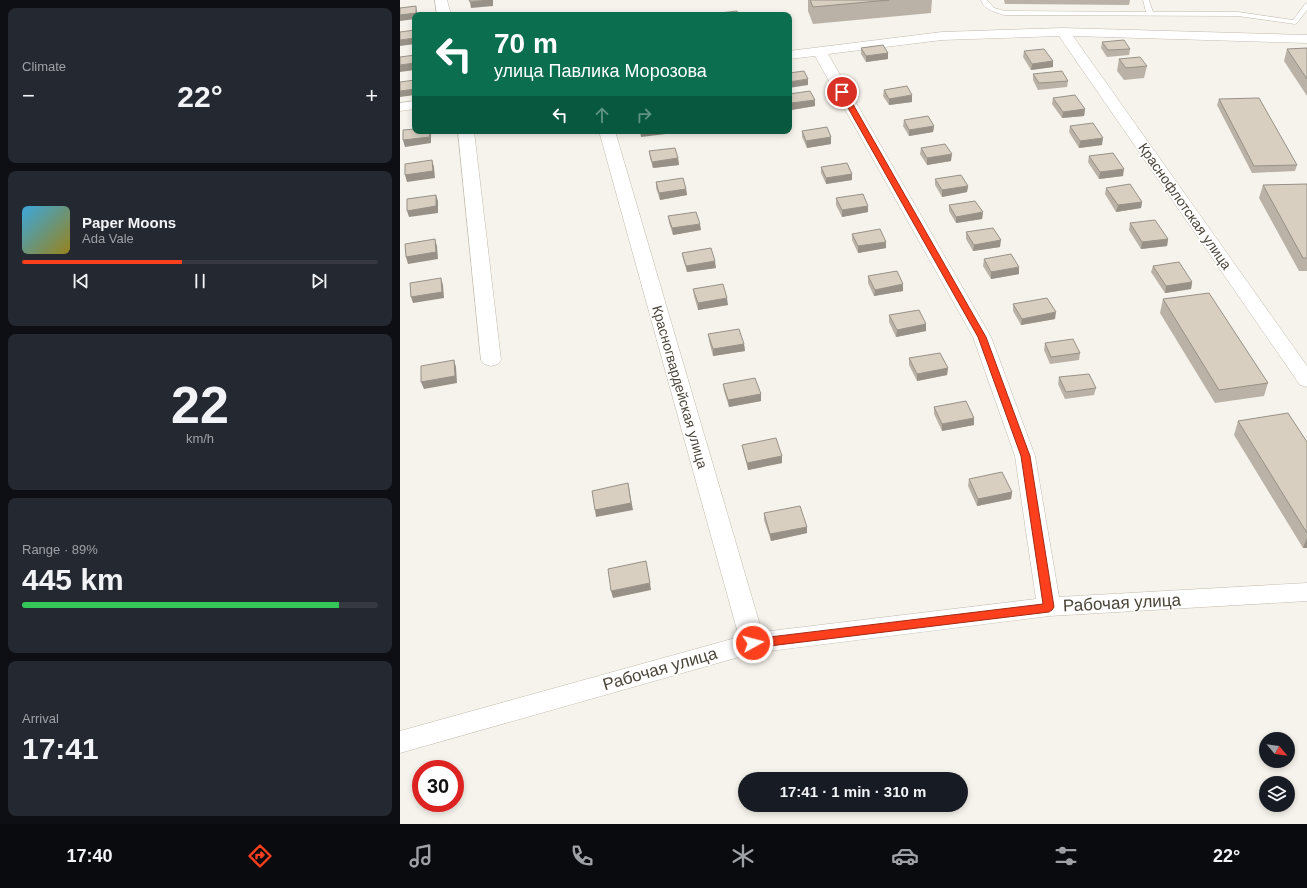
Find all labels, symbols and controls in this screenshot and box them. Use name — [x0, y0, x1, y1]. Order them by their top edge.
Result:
icon: left — [428, 28, 480, 80]
text: 70 m — [494, 28, 558, 59]
text: Climate — [22, 59, 66, 74]
text: улица Павлика Морозова — [494, 61, 707, 81]
pin — [825, 75, 859, 109]
text: 22° — [177, 80, 223, 113]
icon: arrive — [831, 81, 853, 103]
text: − — [22, 83, 35, 108]
text: + — [365, 83, 378, 108]
icon: left — [549, 104, 571, 126]
icon: ahead — [591, 104, 613, 126]
icon: right — [633, 104, 655, 126]
street label: Краснофлотская улица — [1135, 140, 1235, 272]
text: Paper Moons — [82, 214, 176, 231]
text: Ada Vale — [82, 231, 134, 246]
icon: previous — [70, 270, 92, 292]
icon: pause — [189, 270, 211, 292]
icon: next — [308, 270, 330, 292]
street label: Красногвардейская улица — [649, 304, 711, 471]
text: 22 — [171, 376, 229, 434]
text: km/h — [186, 431, 214, 446]
text: Range · 89% — [22, 542, 98, 557]
text: 445 km — [22, 563, 124, 596]
street label: Рабочая улица — [1063, 590, 1182, 616]
position arrow — [732, 622, 774, 664]
street label: Рабочая улица — [601, 643, 720, 694]
text: Arrival — [22, 711, 59, 726]
text: 17:41 — [22, 732, 99, 765]
north arrow — [1259, 732, 1295, 768]
map controls — [1259, 732, 1295, 812]
speed limit sign: 30 — [412, 760, 464, 812]
button: layers — [1259, 776, 1295, 812]
text: 17:41 · 1 min · 310 m — [780, 783, 926, 800]
icon: directions — [246, 842, 274, 870]
icon: music — [407, 842, 435, 870]
icon: phone — [568, 842, 596, 870]
icon: climate — [729, 842, 757, 870]
icon: car — [891, 842, 919, 870]
icon: filters — [1052, 842, 1080, 870]
text: 17:40 — [67, 846, 113, 866]
text: 22° — [1213, 846, 1240, 866]

